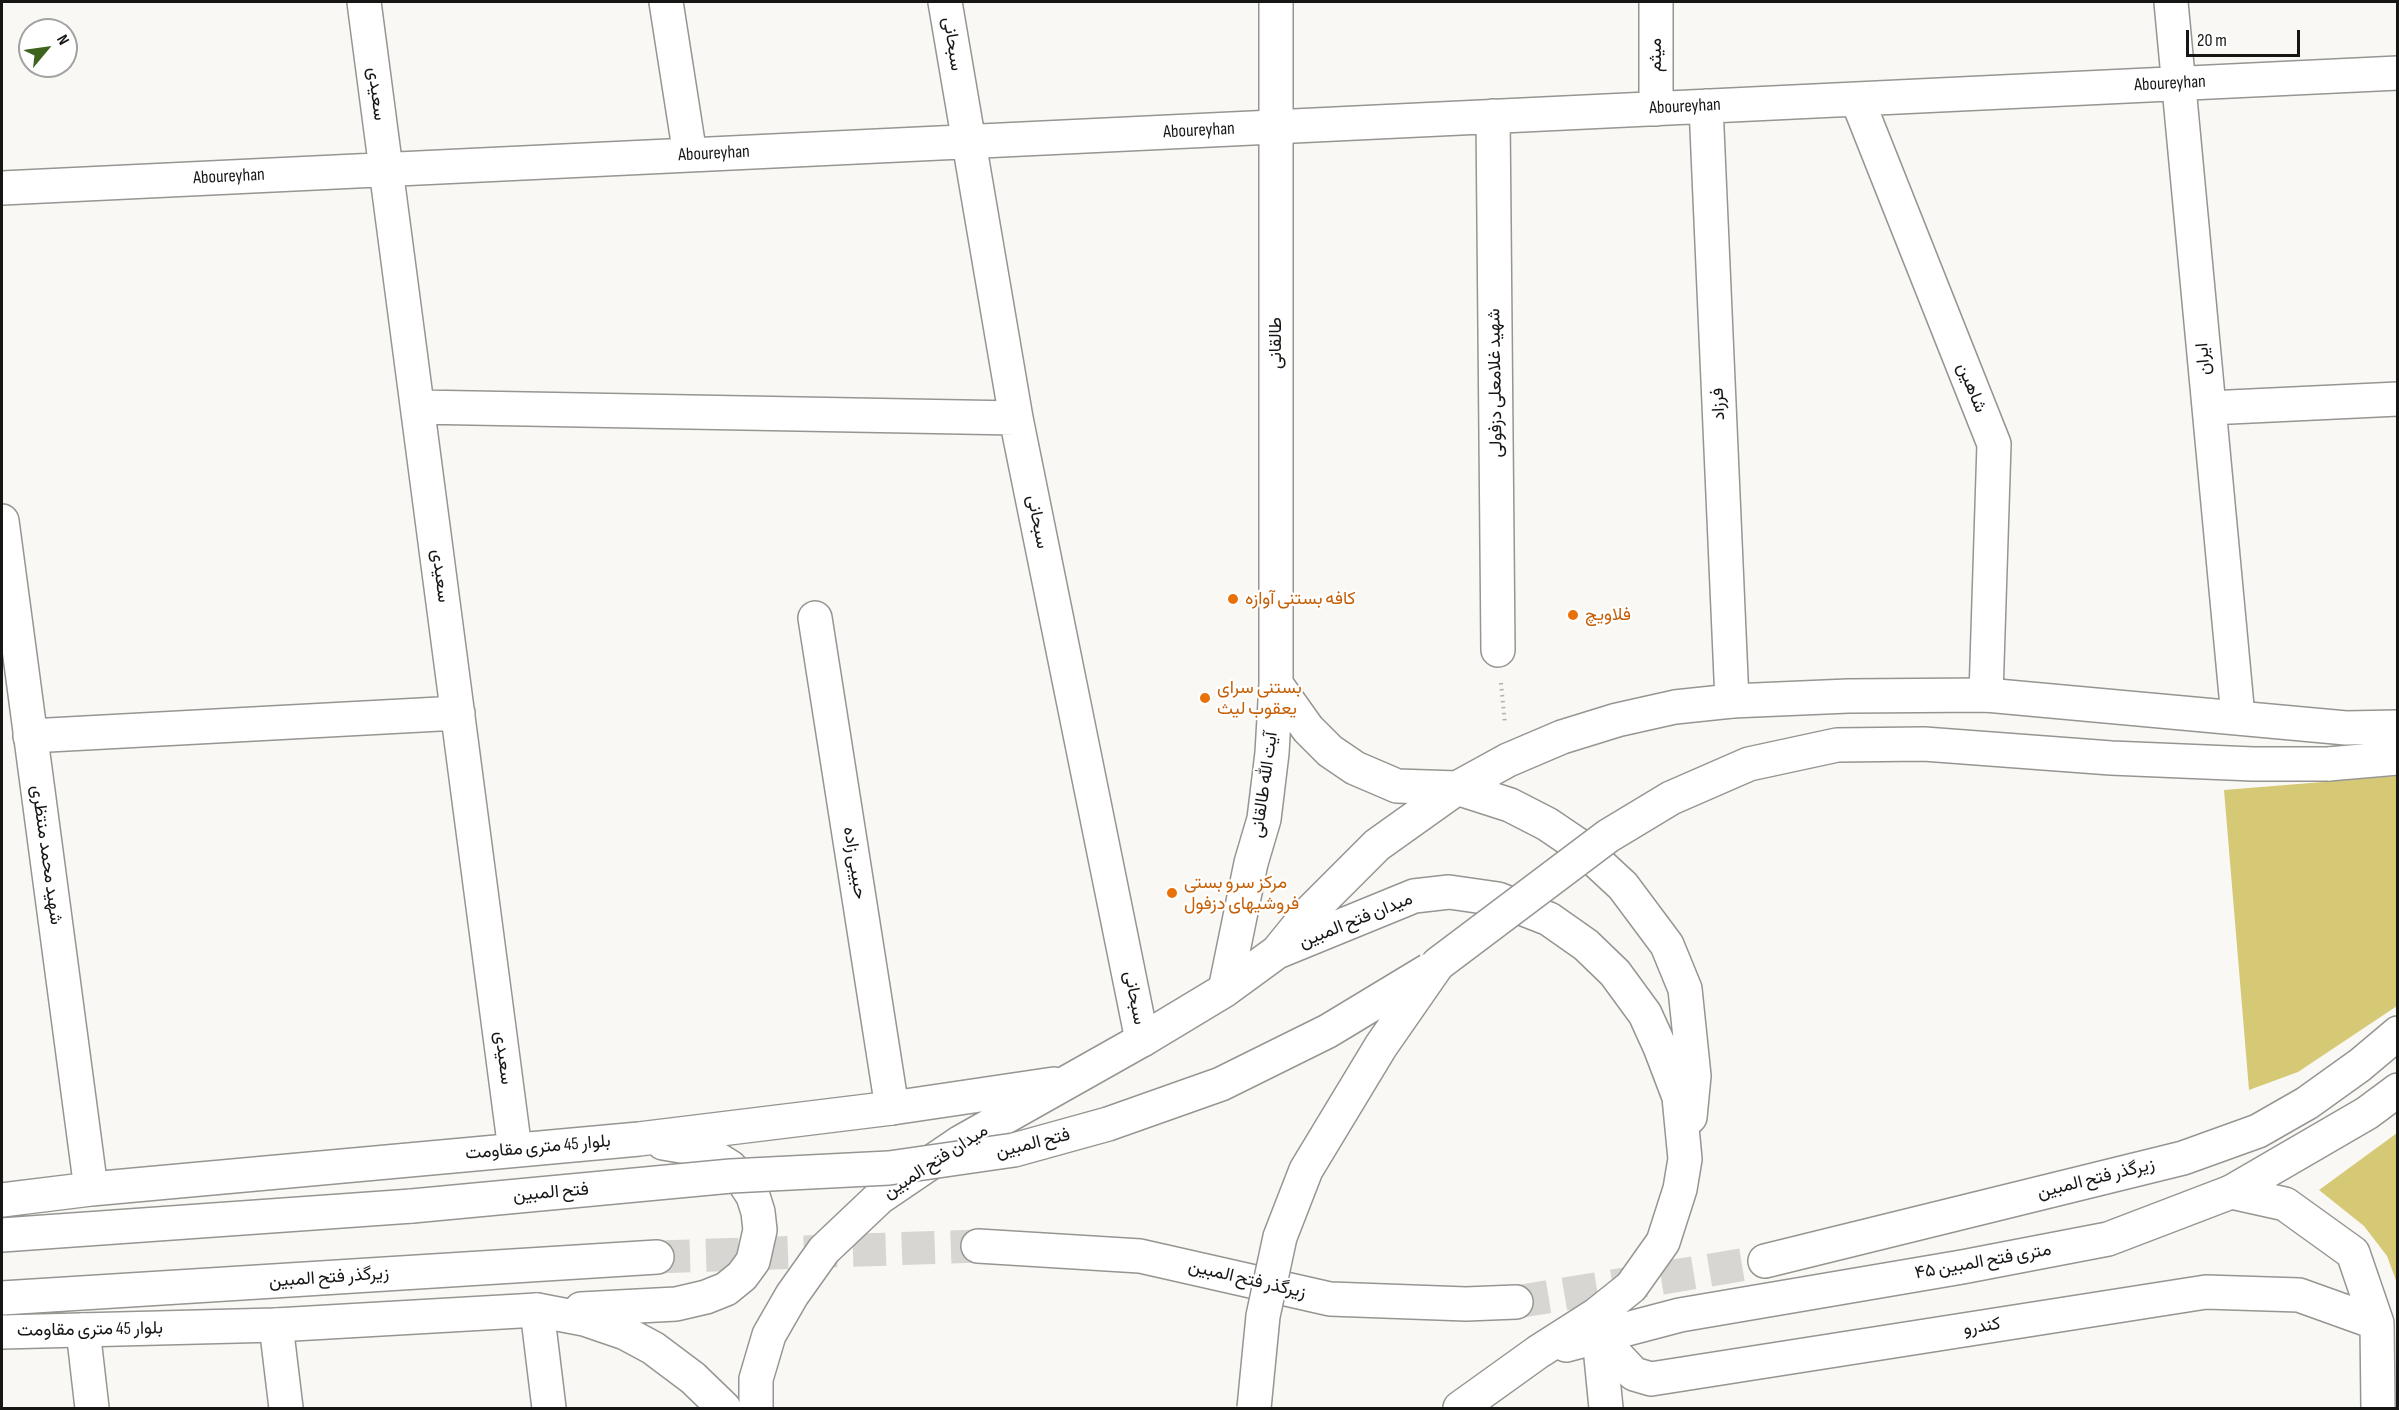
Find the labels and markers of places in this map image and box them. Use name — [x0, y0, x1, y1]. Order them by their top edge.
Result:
place label: کافه بستنی آوازه — [1245, 588, 1356, 610]
marker: کافه بستنی آوازه — [1226, 592, 1240, 606]
place label: فلاویچ — [1585, 604, 1631, 626]
marker: فلاویچ — [1566, 608, 1580, 622]
place label: بستنی سرای یعقوب لیث — [1217, 677, 1302, 720]
marker: بستنی سرای یعقوب لیث — [1198, 691, 1212, 705]
place label: مرکز سرو بستی فروشیهای دزفول — [1184, 872, 1299, 914]
marker: مرکز سرو بستی فروشیهای دزفول — [1165, 886, 1179, 900]

